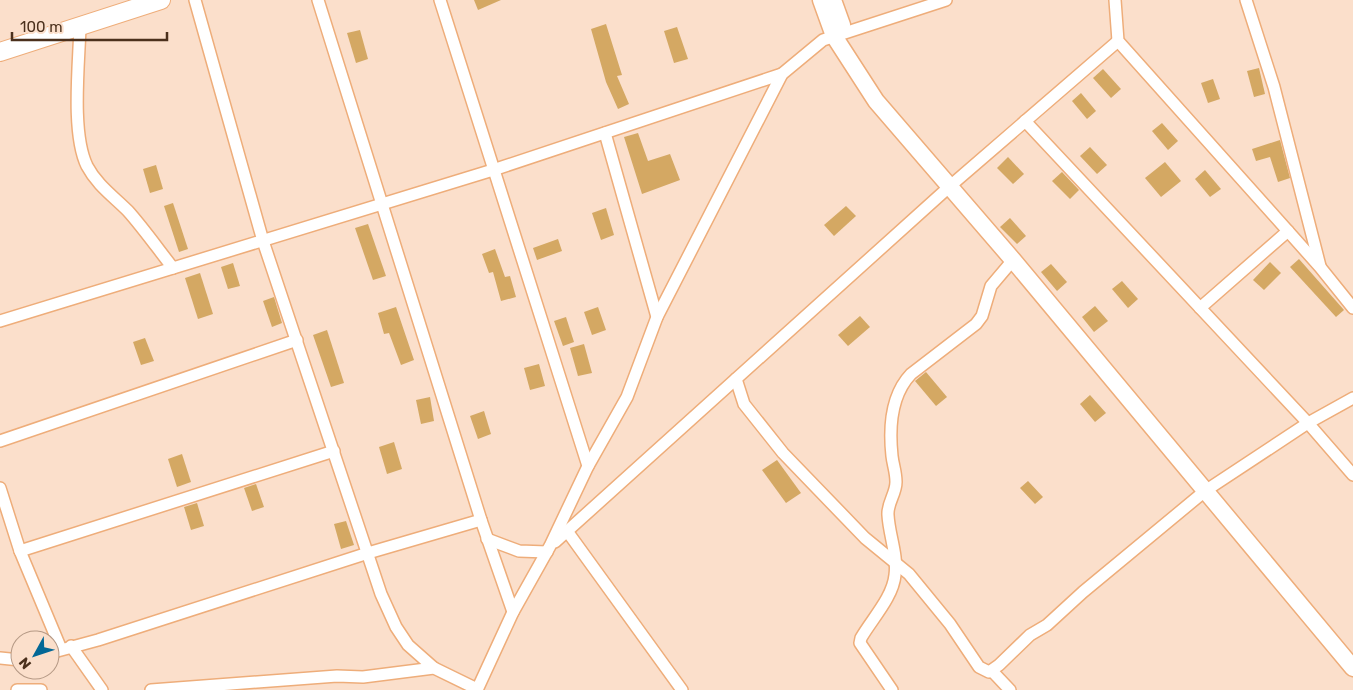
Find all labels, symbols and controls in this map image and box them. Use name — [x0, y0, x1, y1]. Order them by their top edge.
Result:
scale bar — [12, 10, 168, 42]
text: 100 m — [20, 18, 62, 36]
north arrow — [10, 630, 60, 680]
text: N — [16, 654, 35, 672]

